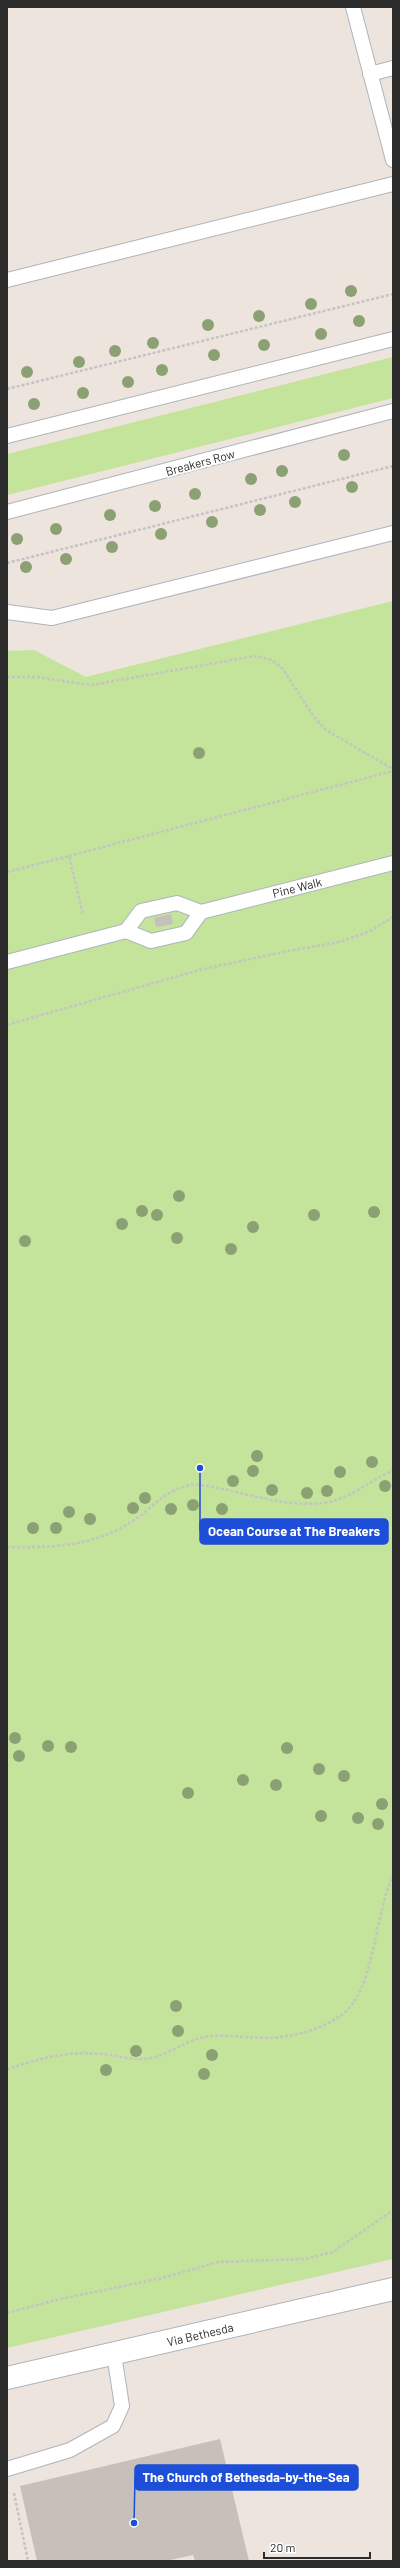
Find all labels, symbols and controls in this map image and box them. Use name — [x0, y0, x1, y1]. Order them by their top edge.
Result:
street label: Breakers Row — [164, 446, 237, 478]
street label: Pine Walk — [271, 874, 323, 900]
callout: Ocean Course at The Breakers — [200, 1519, 388, 1544]
text: Ocean Course at The Breakers — [208, 1523, 381, 1539]
street label: Via Bethesda — [165, 2320, 235, 2348]
callout: The Church of Bethesda-by-the-Sea — [135, 2465, 358, 2490]
text: The Church of Bethesda-by-the-Sea — [142, 2469, 350, 2485]
scale bar — [264, 2534, 370, 2560]
text: 20 m — [270, 2540, 296, 2554]

